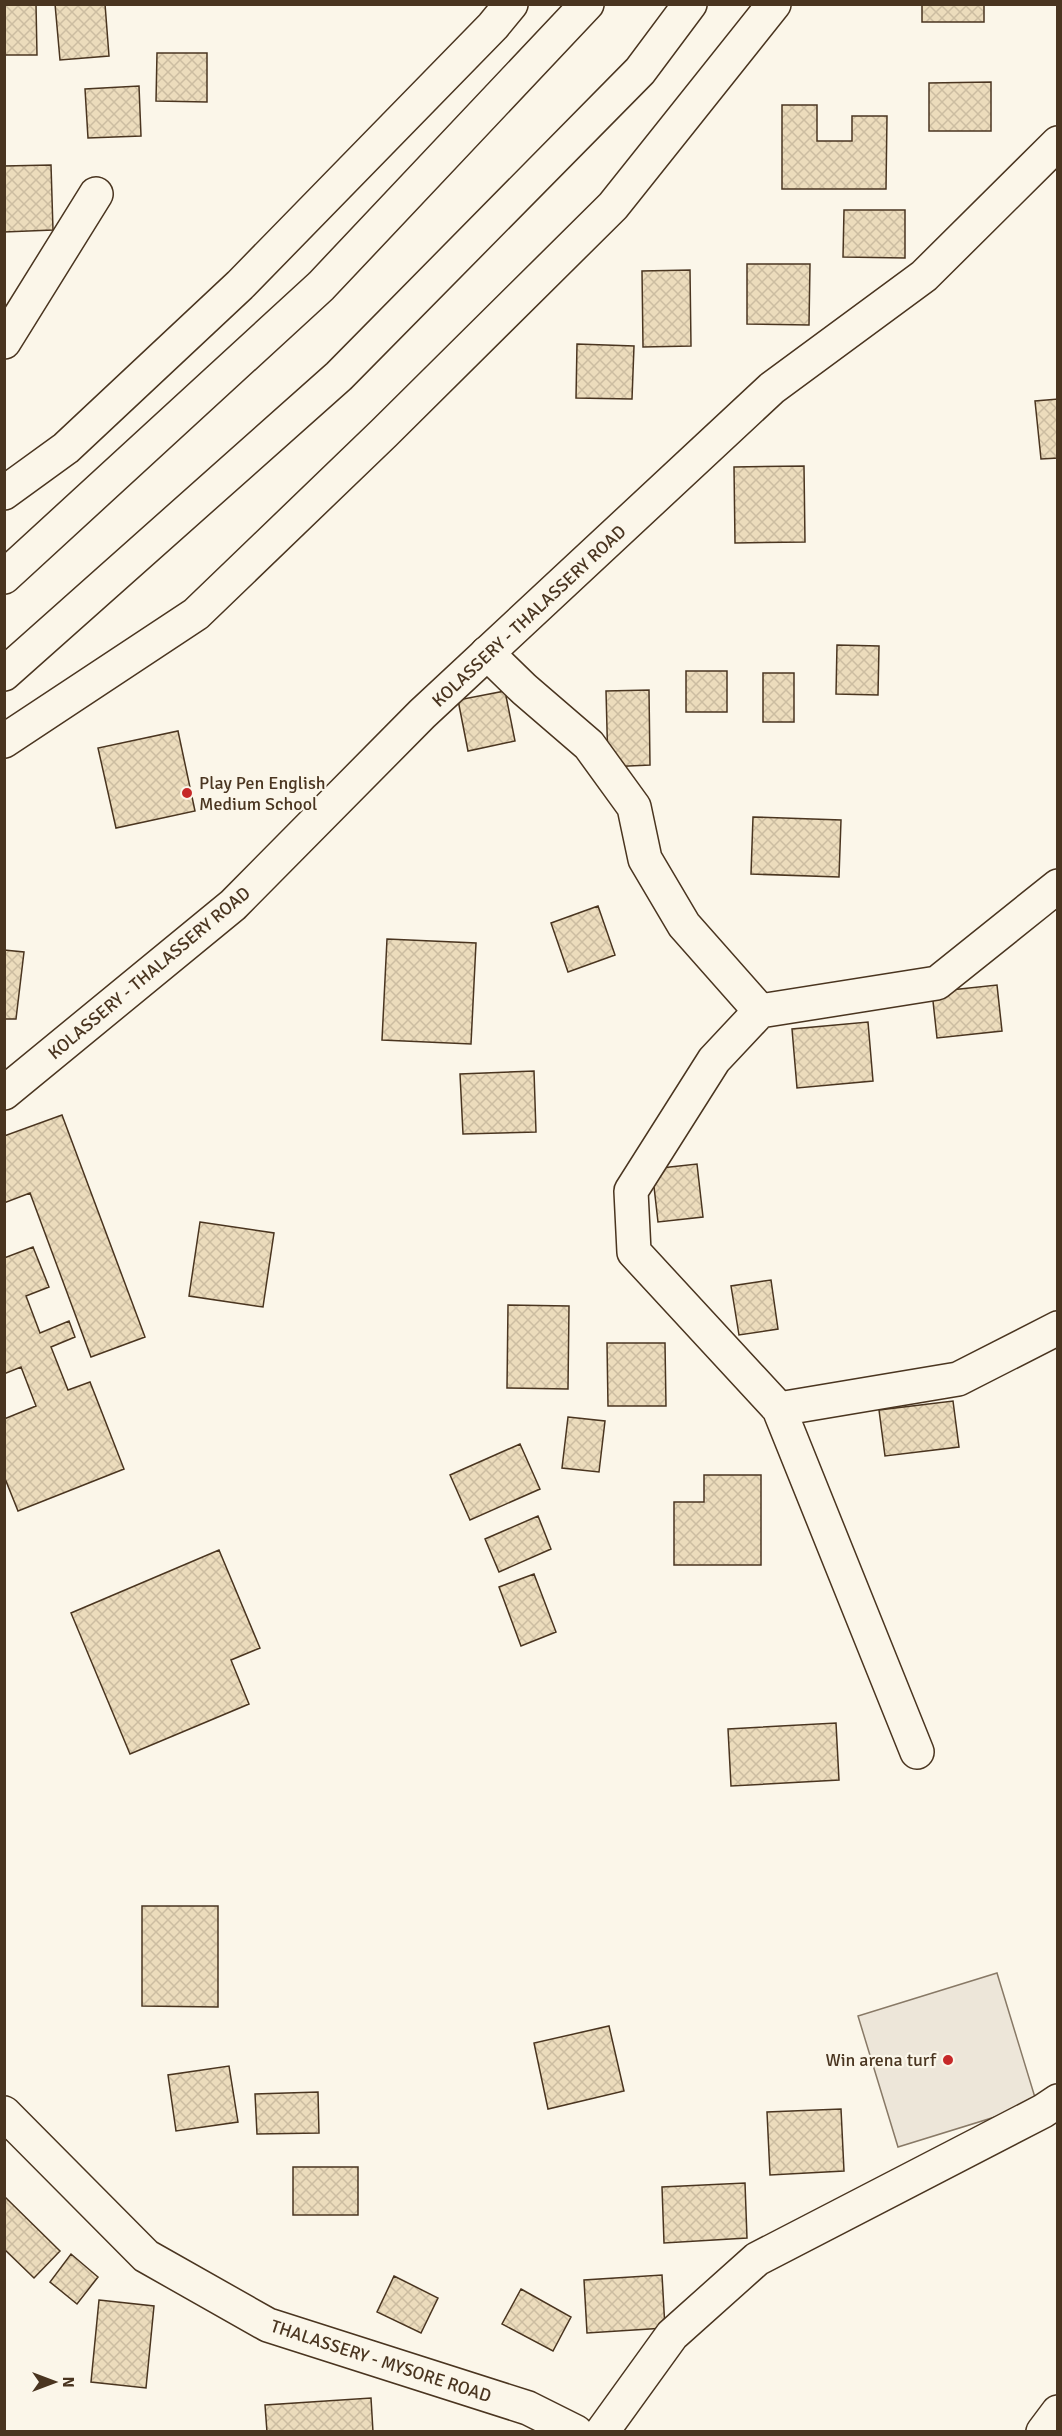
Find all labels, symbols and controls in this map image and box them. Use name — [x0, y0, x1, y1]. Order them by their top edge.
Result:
street label: KOLASSERY - THALASSERY ROAD — [427, 520, 631, 712]
place label: Play Pen English Medium School — [199, 772, 326, 815]
marker: Play Pen English Medium School — [180, 786, 194, 800]
street label: KOLASSERY - THALASSERY ROAD — [43, 882, 255, 1064]
place label: Win arena turf — [825, 2049, 937, 2071]
marker: Win arena turf — [941, 2053, 955, 2067]
street label: THALASSERY - MYSORE ROAD — [268, 2315, 494, 2407]
north arrow — [24, 2352, 84, 2412]
text: N — [58, 2376, 78, 2388]

